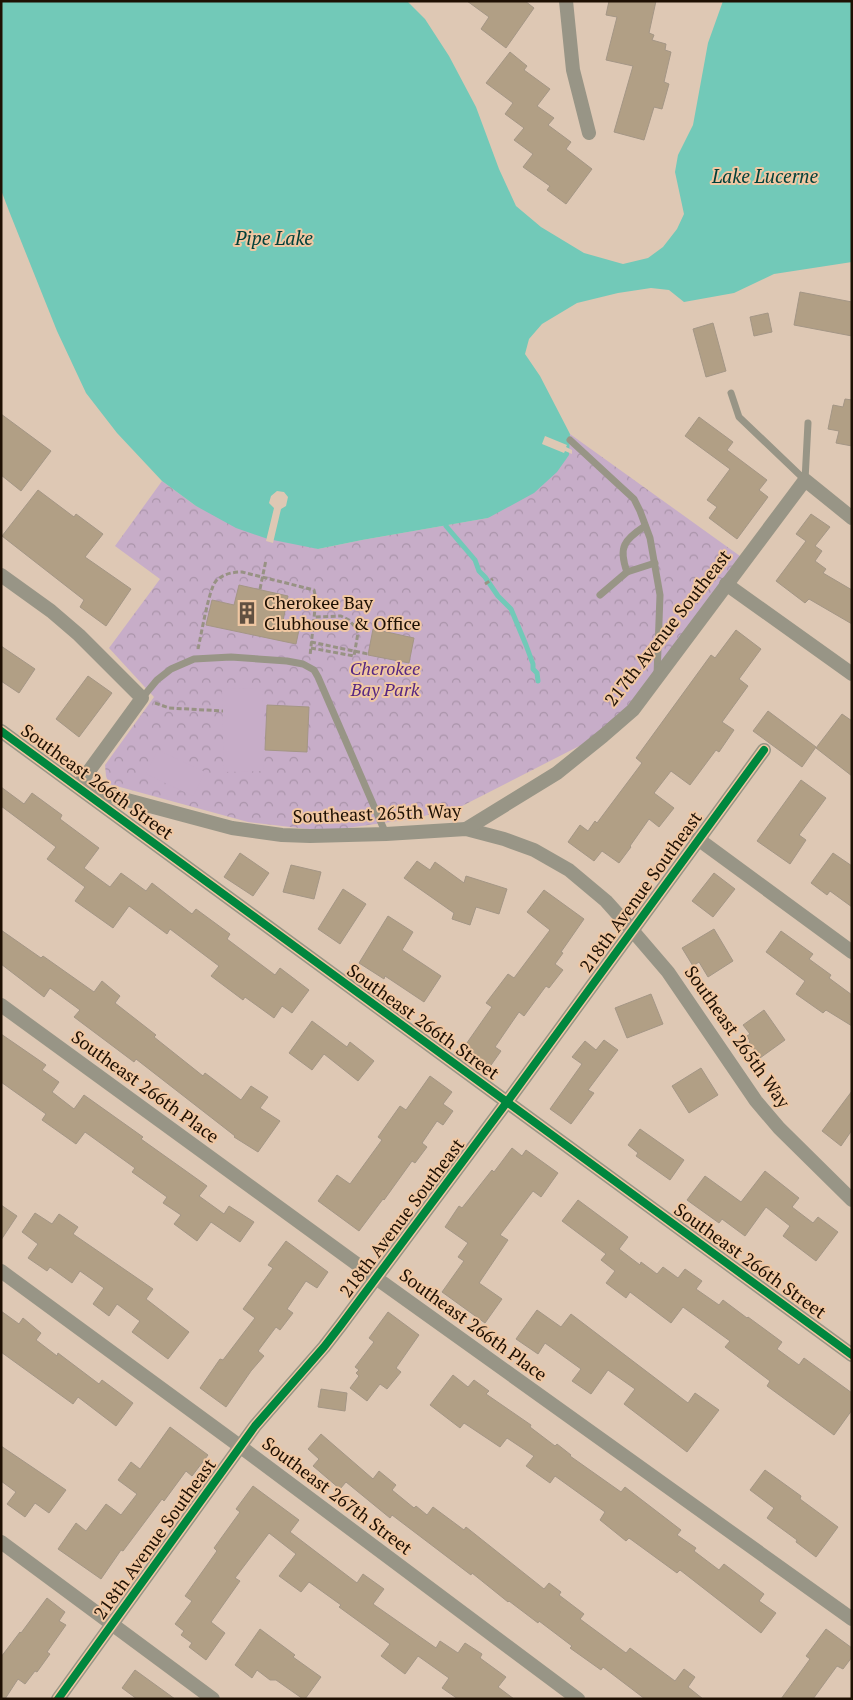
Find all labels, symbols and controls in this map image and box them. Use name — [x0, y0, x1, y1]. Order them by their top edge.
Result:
water label: Lake Lucerne — [711, 163, 818, 188]
water label: Pipe Lake — [234, 225, 313, 250]
street label: 217th Avenue Southeast — [599, 544, 736, 711]
place label: Cherokee Bay Clubhouse & Office — [264, 590, 421, 635]
building icon: Cherokee Bay Clubhouse & Office — [234, 600, 260, 626]
park label: Cherokee Bay Park — [350, 656, 420, 701]
street label: Southeast 266th Street — [17, 718, 179, 845]
street label: Southeast 265th Way — [292, 798, 462, 828]
street label: 218th Avenue Southeast — [574, 806, 707, 977]
street label: Southeast 266th Street — [343, 958, 505, 1085]
street label: Southeast 265th Way — [680, 961, 796, 1113]
street label: Southeast 266th Place — [67, 1024, 224, 1148]
street label: 218th Avenue Southeast — [333, 1133, 469, 1302]
street label: Southeast 266th Street — [670, 1197, 832, 1324]
street label: Southeast 266th Place — [395, 1262, 552, 1386]
street label: Southeast 267th Street — [258, 1431, 418, 1560]
street label: 218th Avenue Southeast — [88, 1453, 221, 1624]

